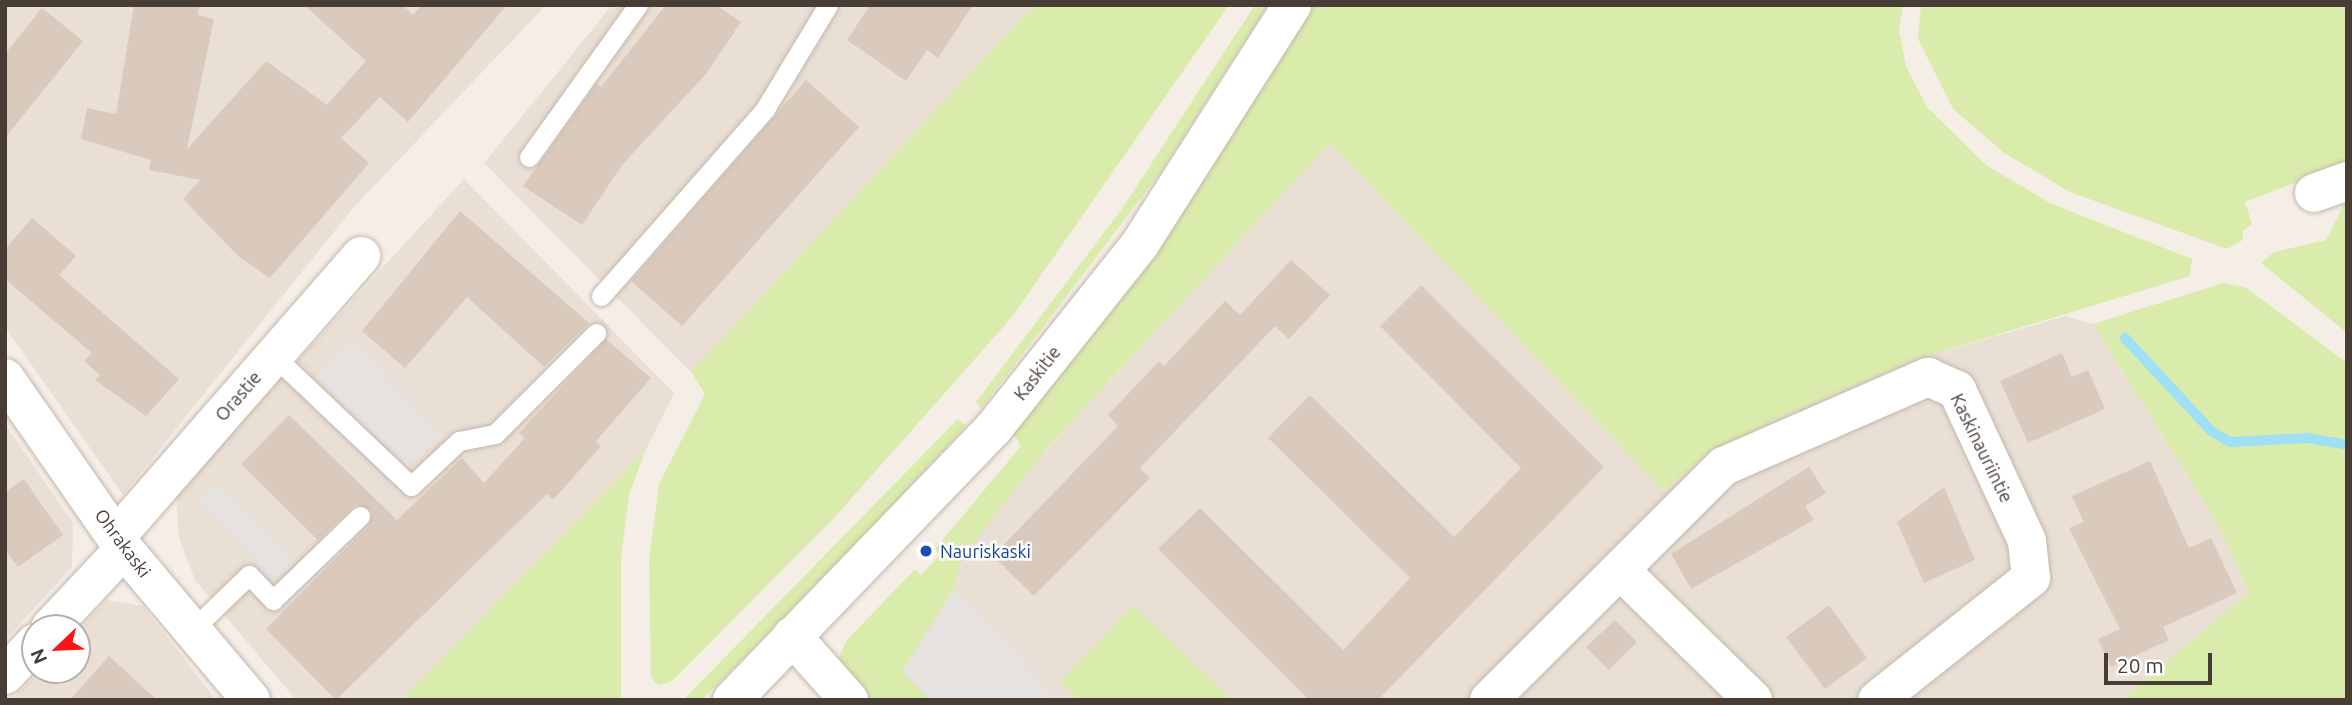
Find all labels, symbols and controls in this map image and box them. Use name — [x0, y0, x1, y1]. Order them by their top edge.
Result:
street label: Kaskitie — [1009, 342, 1065, 404]
street label: Orastie — [210, 367, 266, 425]
street label: Kaskinauriintie — [1946, 390, 2018, 506]
street label: Ohrakaski — [90, 505, 156, 581]
place label: Nauriskaski — [940, 540, 1031, 562]
marker: Nauriskaski — [918, 543, 934, 559]
north arrow — [21, 614, 91, 684]
scale bar — [2107, 638, 2216, 682]
text: N — [26, 646, 51, 667]
text: 20 m — [2117, 653, 2164, 677]

